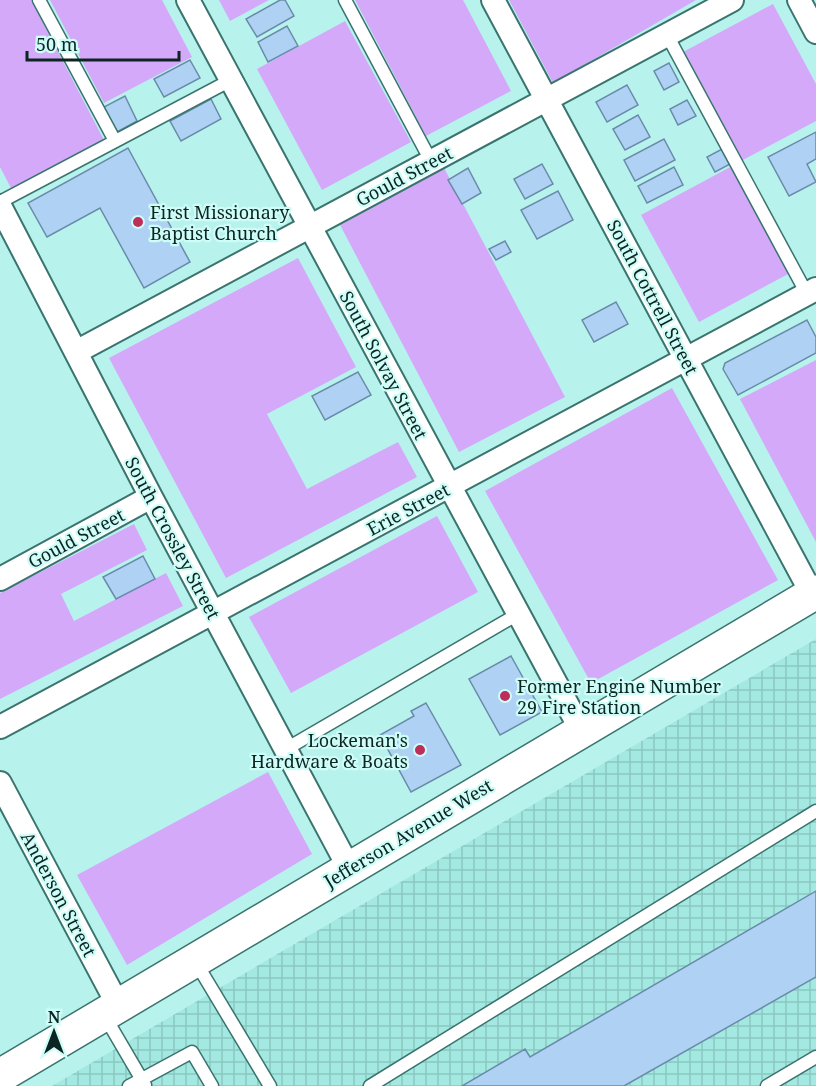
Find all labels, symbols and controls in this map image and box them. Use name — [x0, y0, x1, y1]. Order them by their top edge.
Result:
scale bar — [27, 24, 178, 62]
text: 50 m — [36, 32, 78, 56]
street label: Gould Street — [351, 140, 457, 212]
place label: First Missionary Baptist Church — [150, 200, 290, 245]
marker: First Missionary Baptist Church — [131, 215, 145, 229]
street label: South Cottrell Street — [602, 215, 704, 379]
street label: South Solvay Street — [335, 286, 433, 444]
street label: South Crossley Street — [120, 453, 226, 623]
street label: Erie Street — [363, 477, 453, 541]
street label: Gould Street — [23, 502, 129, 574]
place label: Former Engine Number 29 Fire Station — [517, 674, 722, 719]
marker: Former Engine Number 29 Fire Station — [498, 689, 512, 703]
place label: Lockeman's Hardware & Boats — [251, 728, 408, 773]
marker: Lockeman's Hardware & Boats — [413, 743, 427, 757]
street label: Jefferson Avenue West — [318, 773, 497, 893]
street label: Anderson Street — [16, 827, 102, 961]
north arrow — [24, 1002, 84, 1062]
text: N — [48, 1006, 61, 1028]

